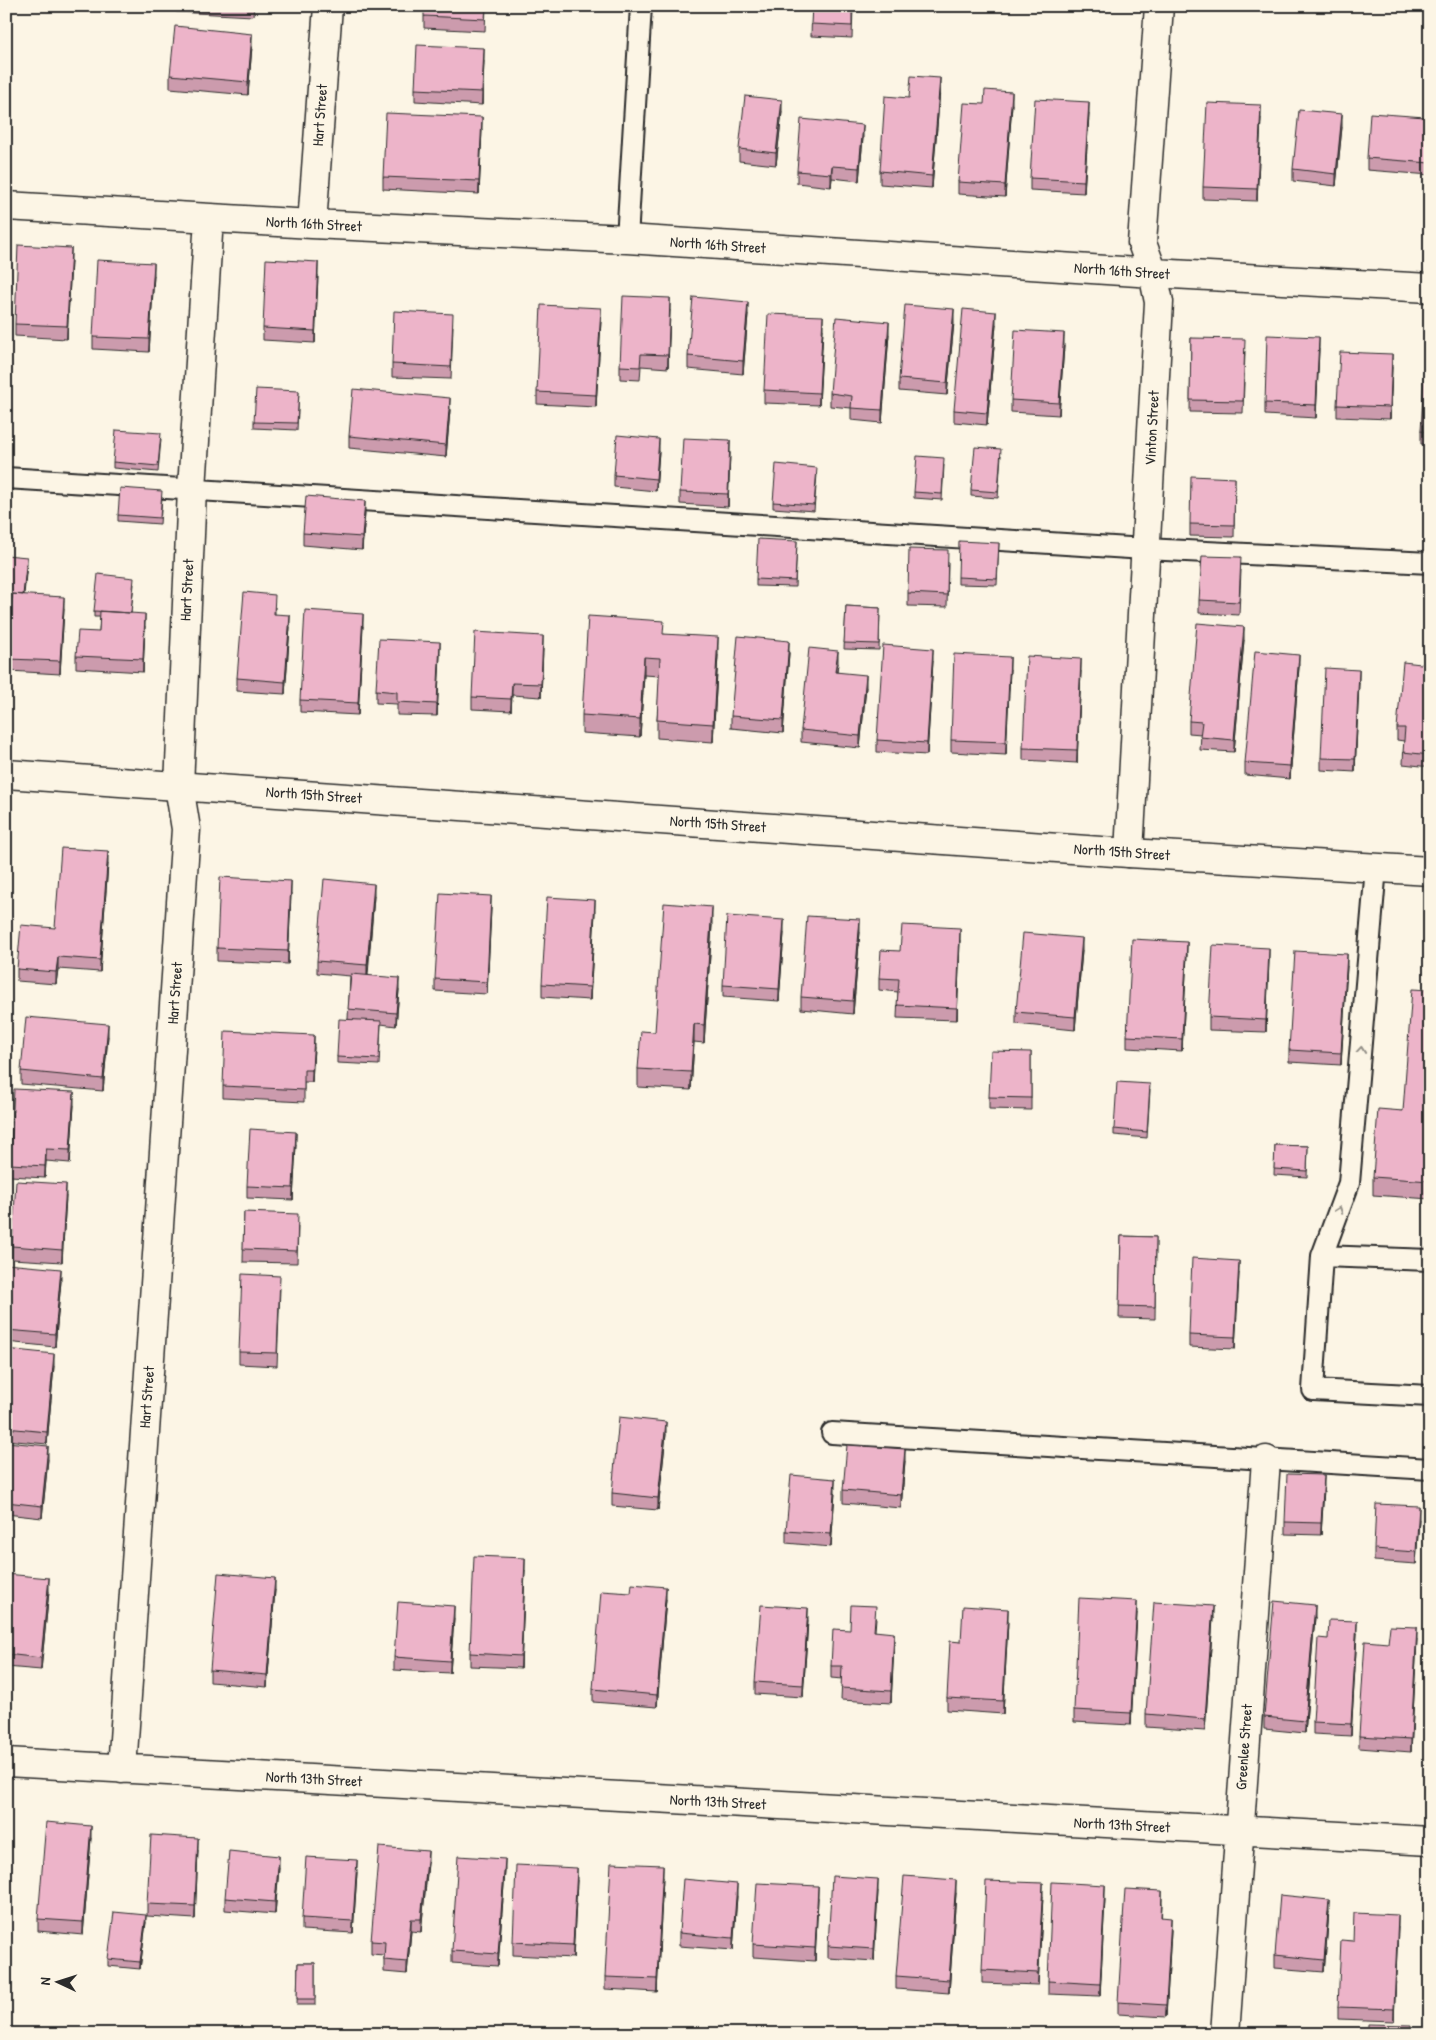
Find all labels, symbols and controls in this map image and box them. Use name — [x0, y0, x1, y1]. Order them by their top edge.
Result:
street label: Hart Street — [307, 82, 332, 147]
street label: North 16th Street — [266, 211, 363, 237]
street label: North 16th Street — [669, 231, 767, 258]
street label: North 16th Street — [1073, 257, 1171, 284]
street label: Vinton Street — [1139, 389, 1164, 466]
street label: Hart Street — [174, 558, 199, 622]
street label: North 15th Street — [265, 781, 364, 808]
street label: North 15th Street — [669, 810, 768, 837]
street label: North 15th Street — [1073, 838, 1172, 865]
street label: Hart Street — [162, 960, 187, 1025]
one-way arrow — [1355, 1045, 1366, 1053]
one-way arrow — [1333, 1206, 1343, 1215]
street label: Hart Street — [134, 1364, 159, 1429]
street label: Greenlee Street — [1230, 1703, 1257, 1791]
street label: North 13th Street — [265, 1765, 364, 1792]
street label: North 13th Street — [669, 1788, 768, 1815]
street label: North 13th Street — [1073, 1811, 1172, 1838]
north arrow — [32, 1958, 82, 2008]
text: N — [35, 1976, 54, 1985]

